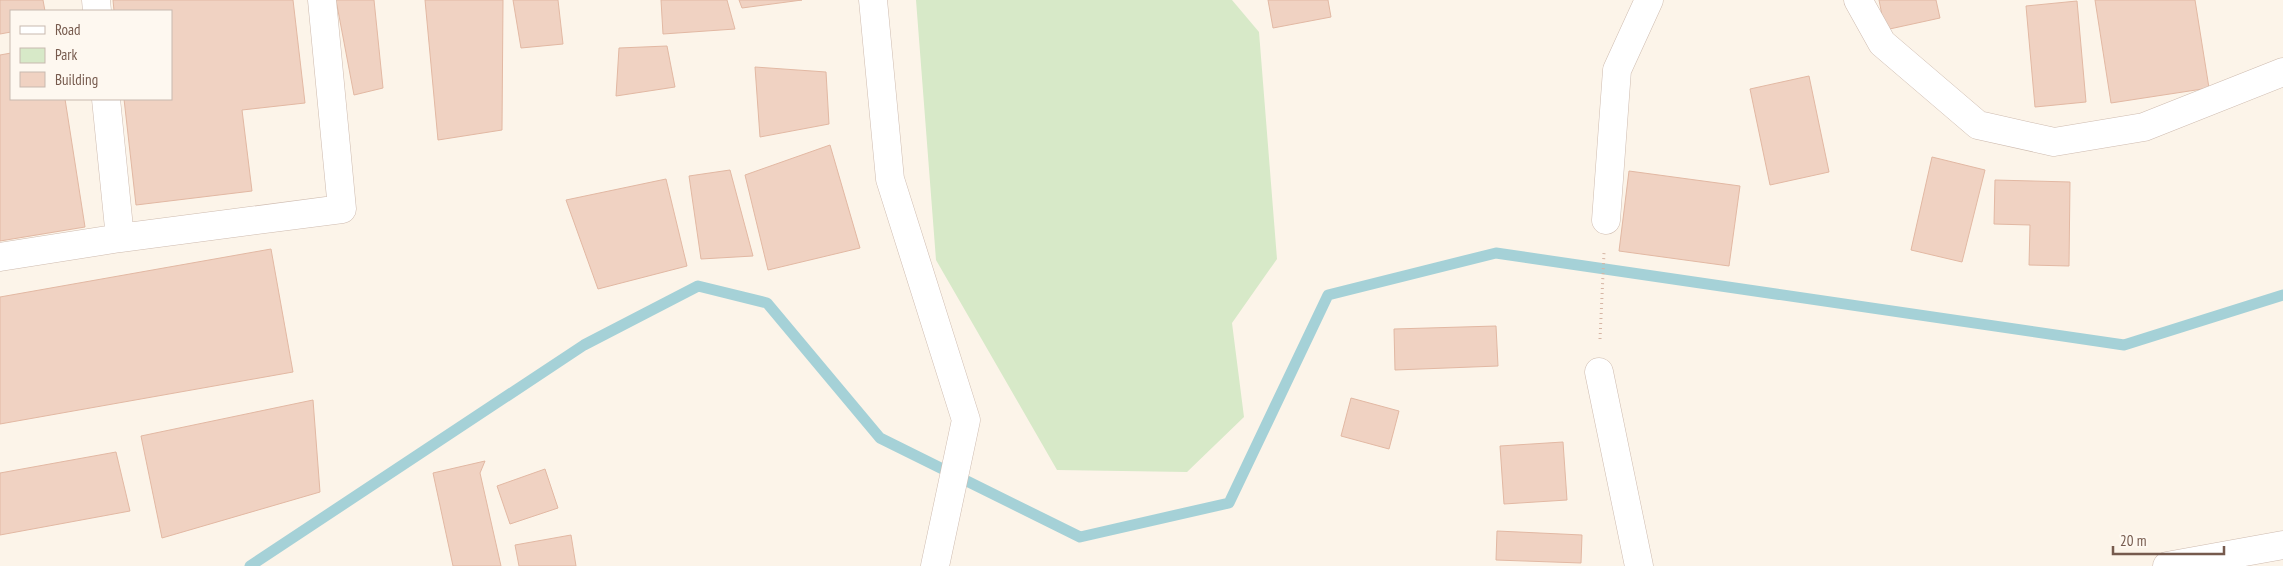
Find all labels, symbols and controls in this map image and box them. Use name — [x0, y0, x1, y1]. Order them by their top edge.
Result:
legend — [10, 10, 172, 100]
text: Road — [55, 20, 81, 39]
text: Park — [55, 45, 77, 64]
text: Building — [55, 70, 98, 89]
scale bar — [2113, 524, 2224, 556]
text: 20 m — [2120, 531, 2146, 550]

